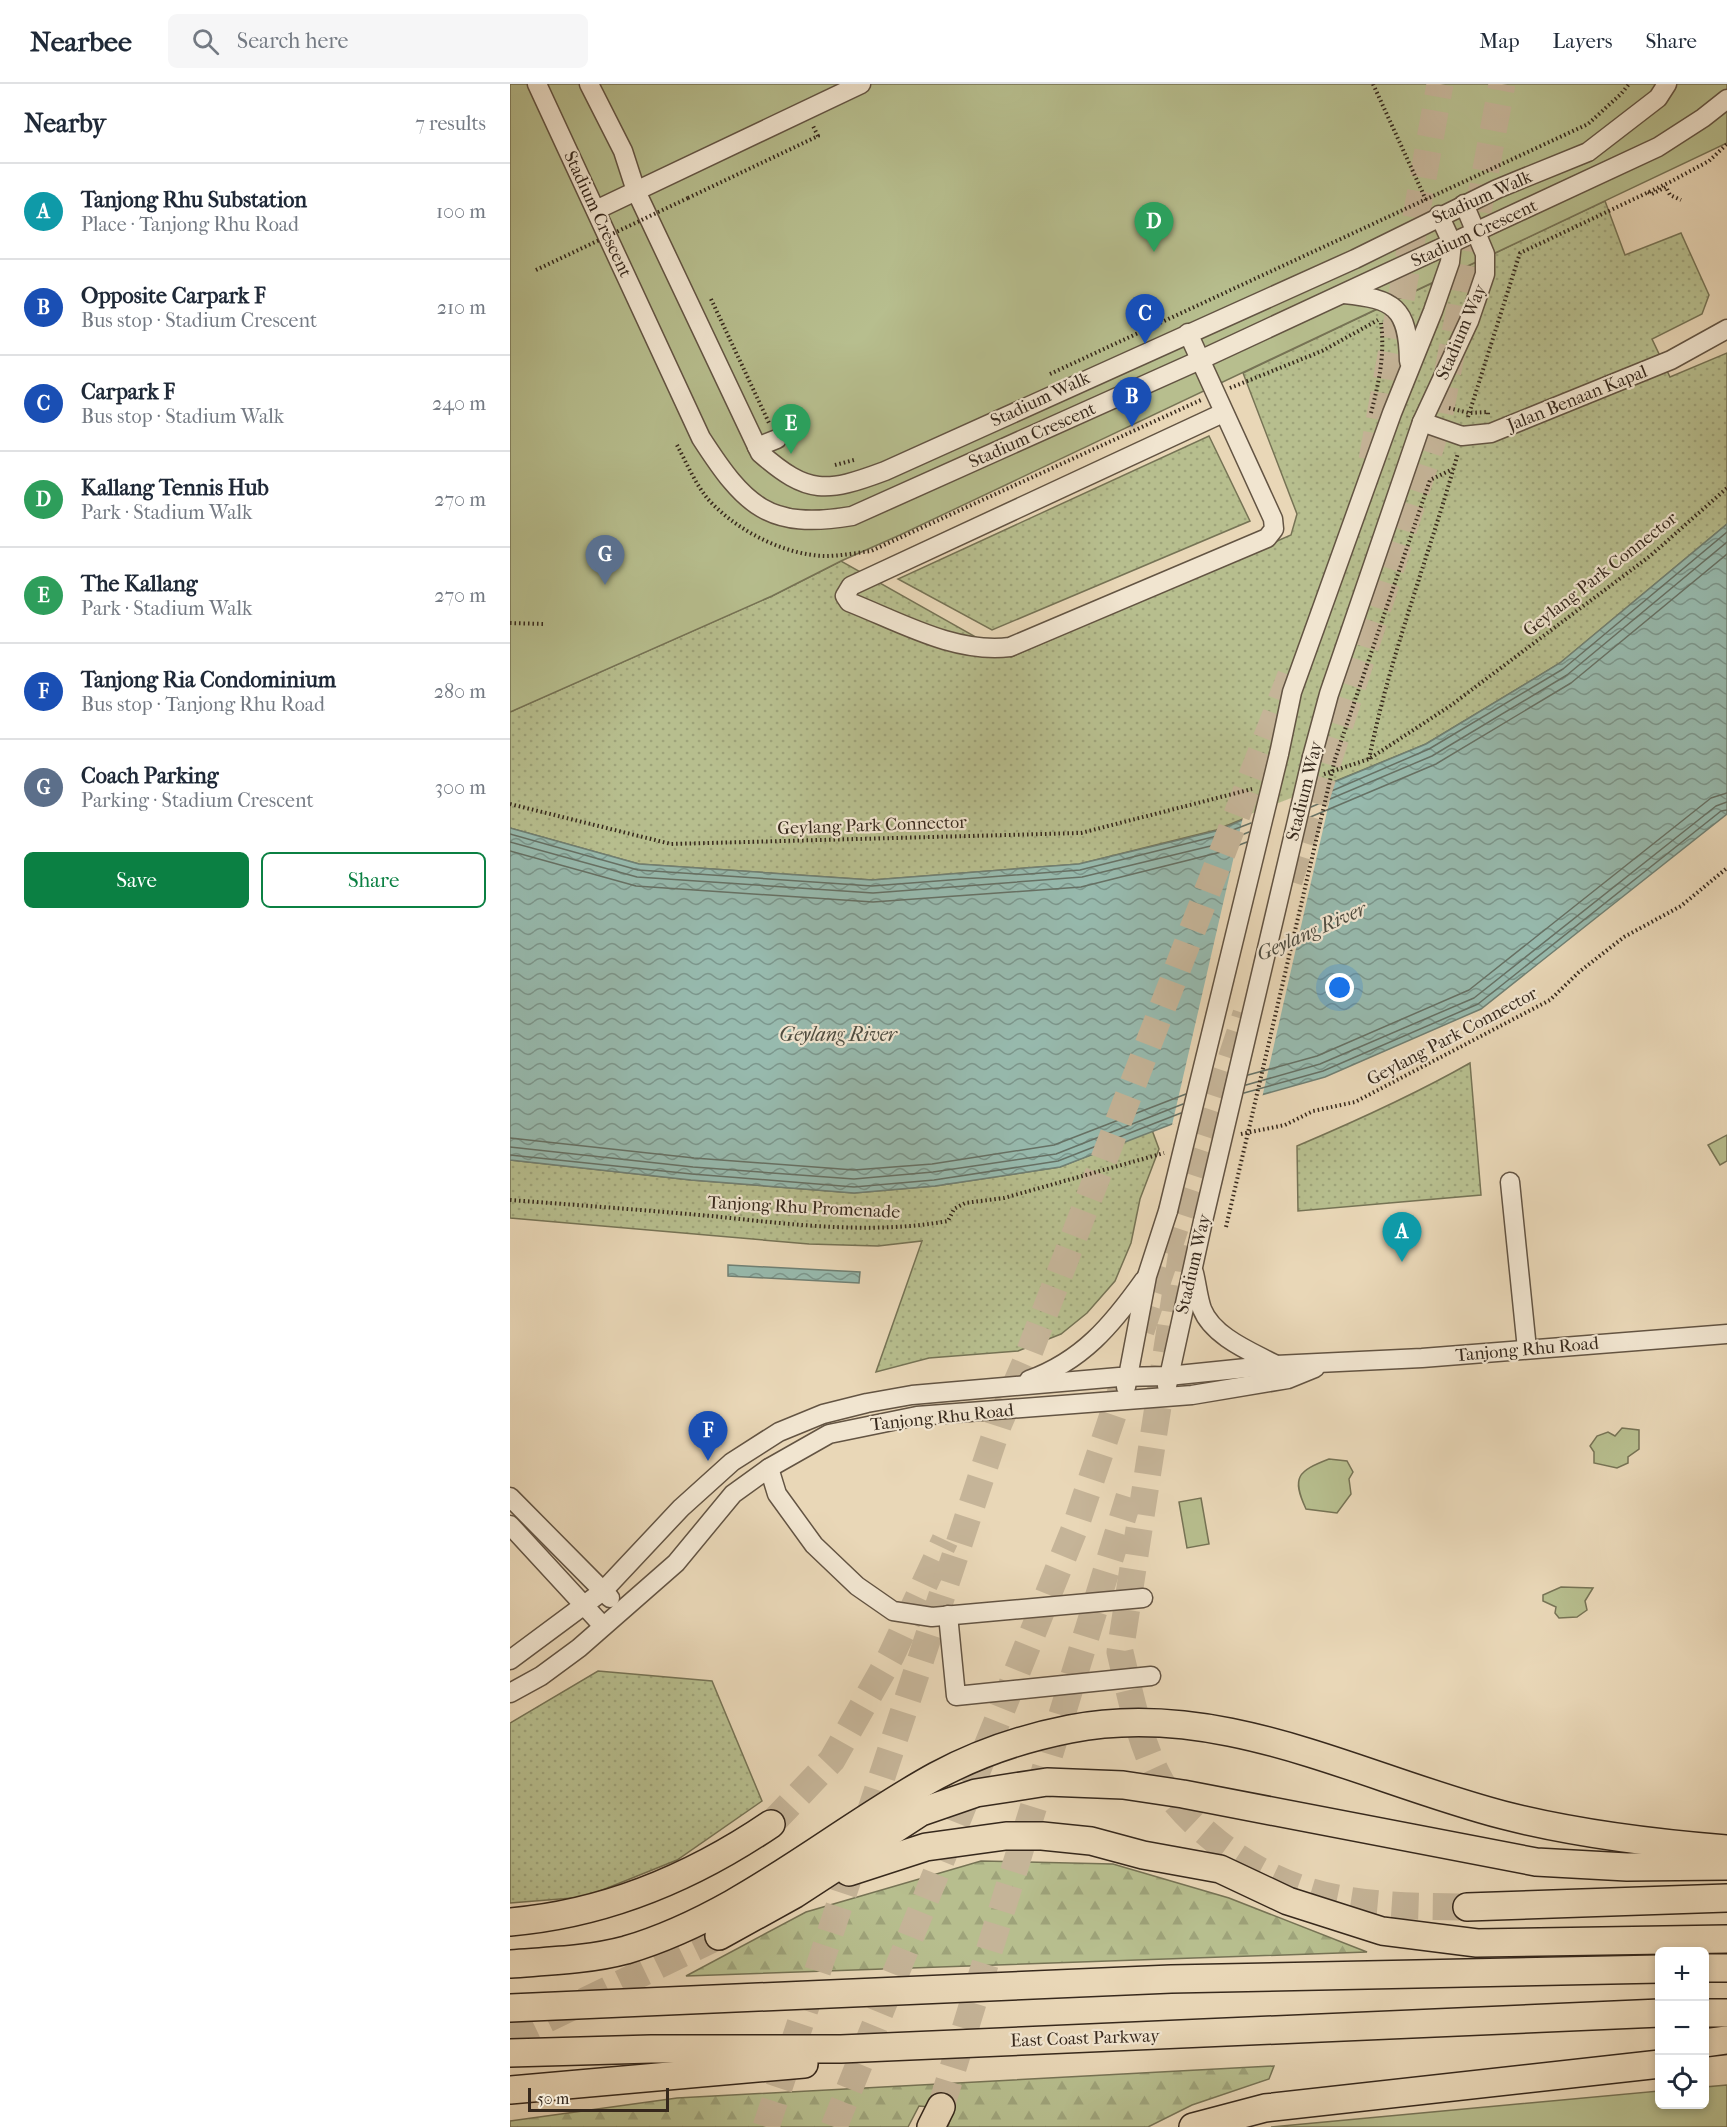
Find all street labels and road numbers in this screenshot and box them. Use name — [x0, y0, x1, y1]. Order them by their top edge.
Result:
street label: Stadium Crescent — [559, 148, 636, 281]
street label: Stadium Walk — [1429, 166, 1536, 229]
street label: Stadium Crescent — [1408, 195, 1541, 272]
street label: Stadium Way — [1432, 280, 1492, 383]
street label: Jalan Benaan Kapal — [1502, 361, 1650, 437]
street label: Stadium Walk — [987, 367, 1094, 432]
street label: Stadium Crescent — [965, 398, 1099, 473]
street label: Geylang Park Connector — [1519, 508, 1682, 641]
street label: Stadium Way — [1282, 738, 1327, 843]
street label: Geylang Park Connector — [777, 812, 967, 839]
street label: Geylang Park Connector — [1364, 983, 1541, 1090]
street label: Tanjong Rhu Promenade — [707, 1192, 901, 1223]
street label: Stadium Way — [1172, 1211, 1216, 1316]
street label: Tanjong Rhu Road — [1454, 1333, 1600, 1366]
street label: Tanjong Rhu Road — [869, 1400, 1015, 1435]
street label: East Coast Parkway — [1010, 2025, 1161, 2052]

